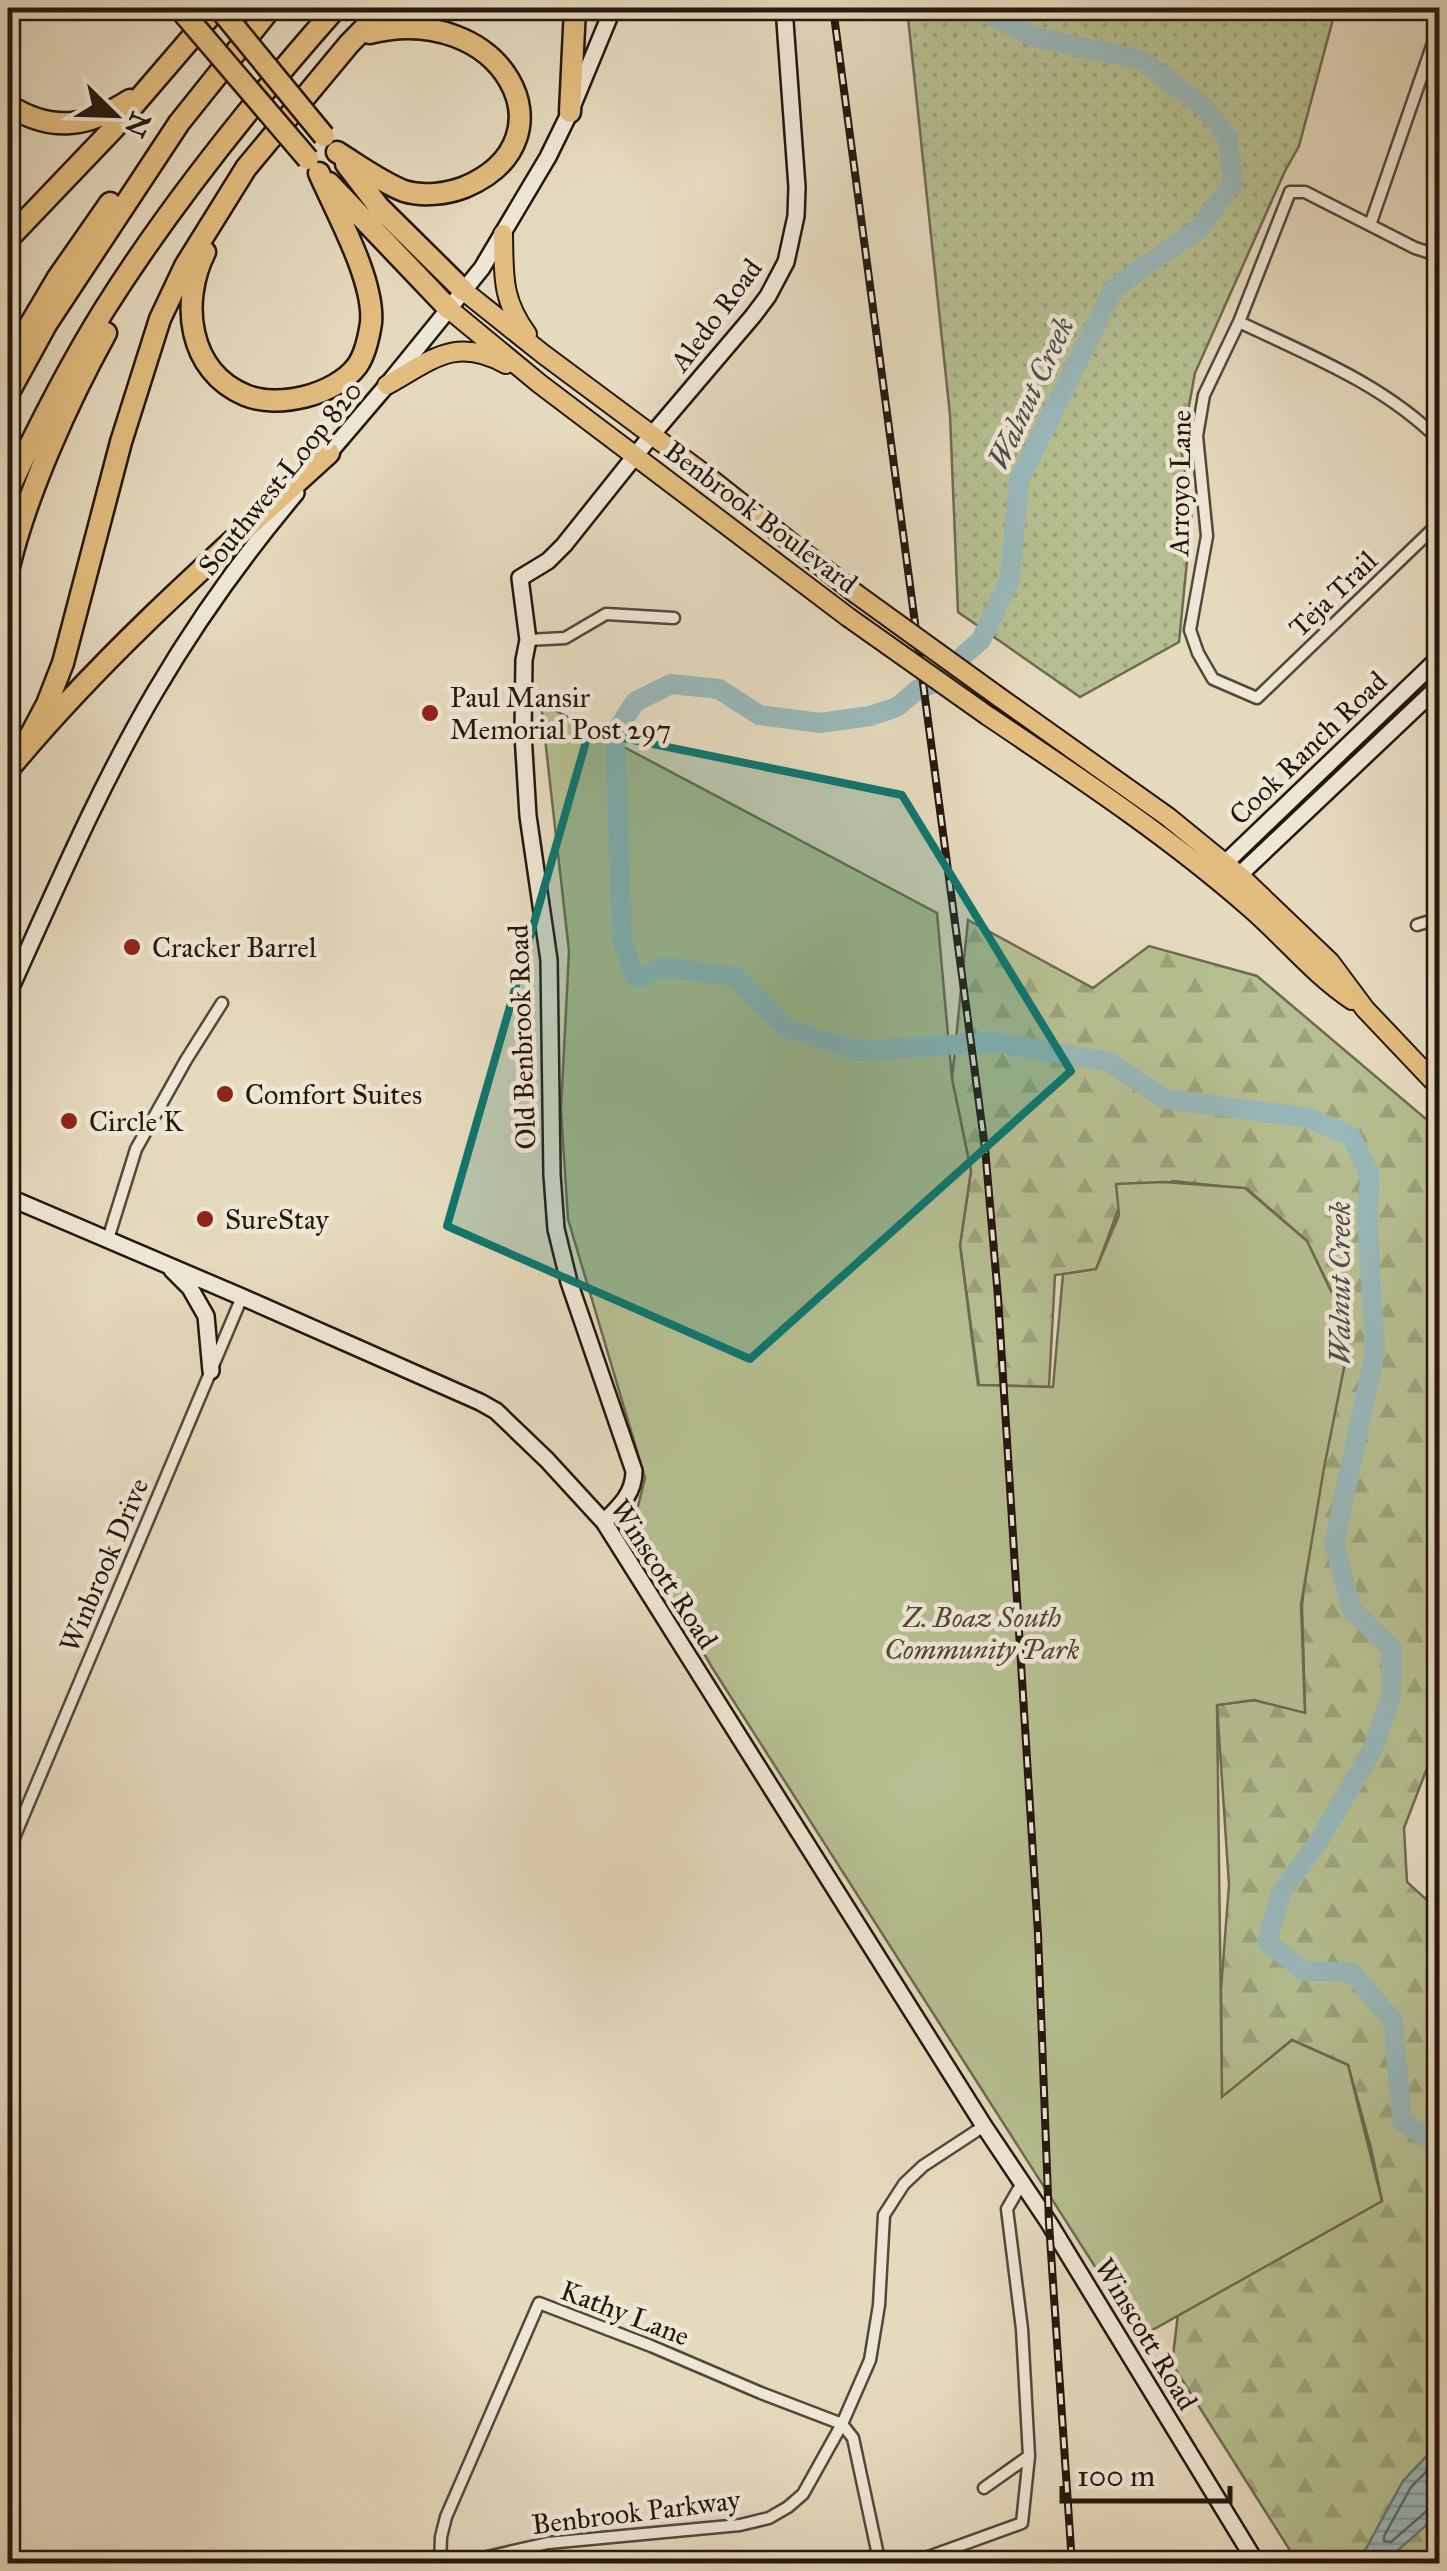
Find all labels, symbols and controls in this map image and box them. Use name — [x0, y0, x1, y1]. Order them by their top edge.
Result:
north arrow — [65, 65, 165, 165]
text: N — [117, 107, 158, 143]
street label: Aledo Road — [662, 252, 770, 379]
water label: Walnut Creek — [980, 311, 1082, 475]
street label: Southwest Loop 820 — [191, 373, 369, 583]
street label: Arroyo Lane — [1161, 410, 1199, 557]
street label: Benbrook Boulevard — [657, 433, 865, 601]
street label: Teja Trail — [1282, 543, 1385, 645]
street label: Cook Ranch Road — [1222, 664, 1394, 832]
place label: Paul Mansir Memorial Post 297 — [450, 680, 671, 747]
marker: Paul Mansir Memorial Post 297 — [419, 702, 441, 724]
street label: Old Benbrook Road — [501, 924, 543, 1150]
place label: Cracker Barrel — [152, 930, 317, 965]
marker: Cracker Barrel — [121, 936, 143, 958]
place label: Comfort Suites — [245, 1077, 422, 1112]
marker: Comfort Suites — [214, 1083, 236, 1105]
place label: Circle K — [89, 1104, 184, 1139]
marker: Circle K — [58, 1110, 80, 1132]
water label: Walnut Creek — [1322, 1201, 1358, 1365]
place label: SureStay — [225, 1202, 329, 1237]
marker: SureStay — [194, 1208, 216, 1230]
street label: Winbrook Drive — [52, 1473, 156, 1657]
street label: Winscott Road — [603, 1493, 725, 1655]
park label: Z. Boaz South Community Park — [885, 1600, 1080, 1667]
street label: Winscott Road — [1087, 2252, 1205, 2416]
street label: Kathy Lane — [556, 2272, 694, 2354]
scale bar — [1062, 2441, 1230, 2503]
text: 100 m — [1077, 2458, 1155, 2494]
street label: Benbrook Parkway — [530, 2482, 743, 2542]

